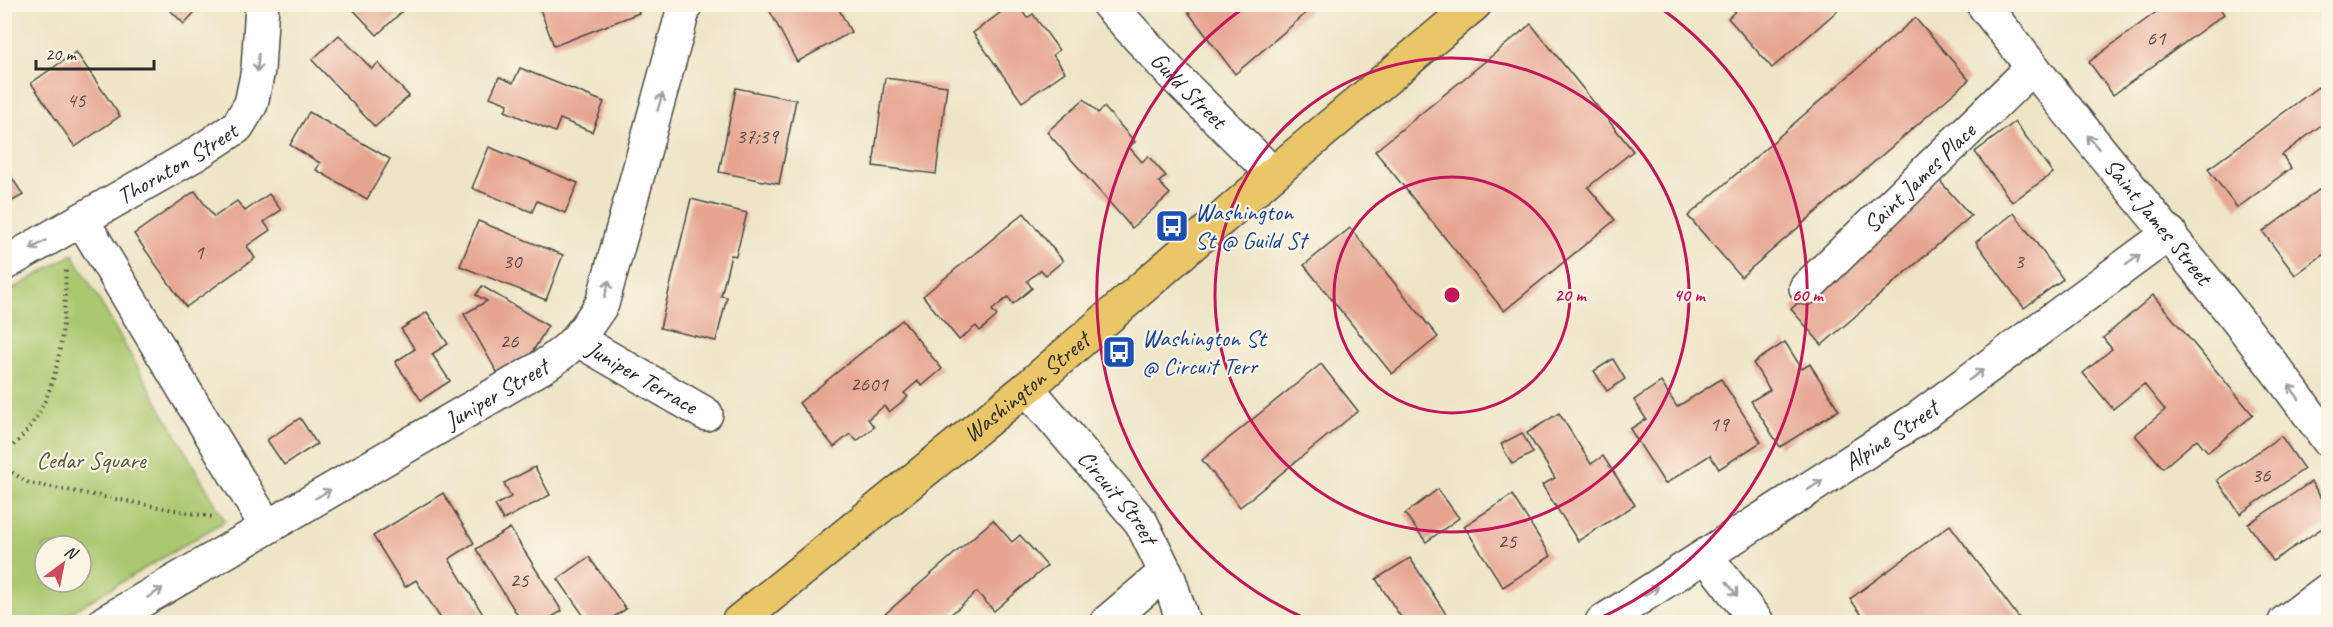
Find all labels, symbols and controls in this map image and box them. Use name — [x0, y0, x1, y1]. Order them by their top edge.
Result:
house number: 61 — [2147, 25, 2167, 51]
scale bar — [36, 33, 154, 71]
text: 20 m — [45, 43, 78, 65]
street label: Guild Street — [1144, 45, 1235, 136]
one-way arrow — [252, 52, 263, 72]
house number: 45 — [67, 87, 87, 113]
one-way arrow — [655, 93, 666, 112]
street label: Thornton Street — [111, 115, 245, 211]
street label: Saint James Place — [1857, 115, 1983, 239]
house number: 37;39 — [736, 123, 780, 149]
one-way arrow — [2087, 134, 2100, 150]
street label: Saint James Street — [2097, 152, 2220, 292]
place label: Washington St @ Guild St — [1195, 197, 1309, 255]
bus stop icon: Washington St @ Guild St — [1154, 208, 1190, 244]
one-way arrow — [30, 239, 47, 251]
house number: 1 — [194, 239, 205, 265]
house number: 30 — [503, 248, 523, 274]
house number: 3 — [2014, 248, 2025, 274]
one-way arrow — [2125, 254, 2141, 266]
one-way arrow — [601, 280, 613, 299]
text: 20 m — [1555, 284, 1587, 306]
text: 40 m — [1674, 284, 1706, 306]
text: 60 m — [1791, 284, 1824, 306]
centre of rings — [1442, 285, 1462, 305]
street label: Washington Street — [957, 323, 1098, 449]
place label: Washington St @ Circuit Terr — [1142, 323, 1268, 381]
house number: 26 — [500, 328, 519, 354]
street label: Juniper Terrace — [581, 333, 705, 422]
bus stop icon: Washington St @ Circuit Terr — [1101, 334, 1137, 370]
street label: Juniper Street — [438, 350, 556, 436]
one-way arrow — [1968, 369, 1984, 382]
house number: 2601 — [850, 371, 889, 397]
one-way arrow — [2288, 385, 2301, 401]
street label: Alpine Street — [1838, 392, 1946, 477]
house number: 19 — [1710, 411, 1730, 437]
street label: Circuit Street — [1071, 444, 1166, 551]
park label: Cedar Square — [36, 445, 148, 475]
house number: 36 — [2252, 462, 2271, 488]
one-way arrow — [1806, 479, 1823, 491]
one-way arrow — [314, 488, 332, 499]
house number: 25 — [1498, 528, 1518, 554]
north arrow — [33, 534, 93, 594]
text: N — [61, 541, 83, 565]
house number: 25 — [510, 567, 530, 593]
one-way arrow — [1725, 581, 1738, 597]
one-way arrow — [1643, 585, 1659, 597]
one-way arrow — [146, 586, 163, 598]

